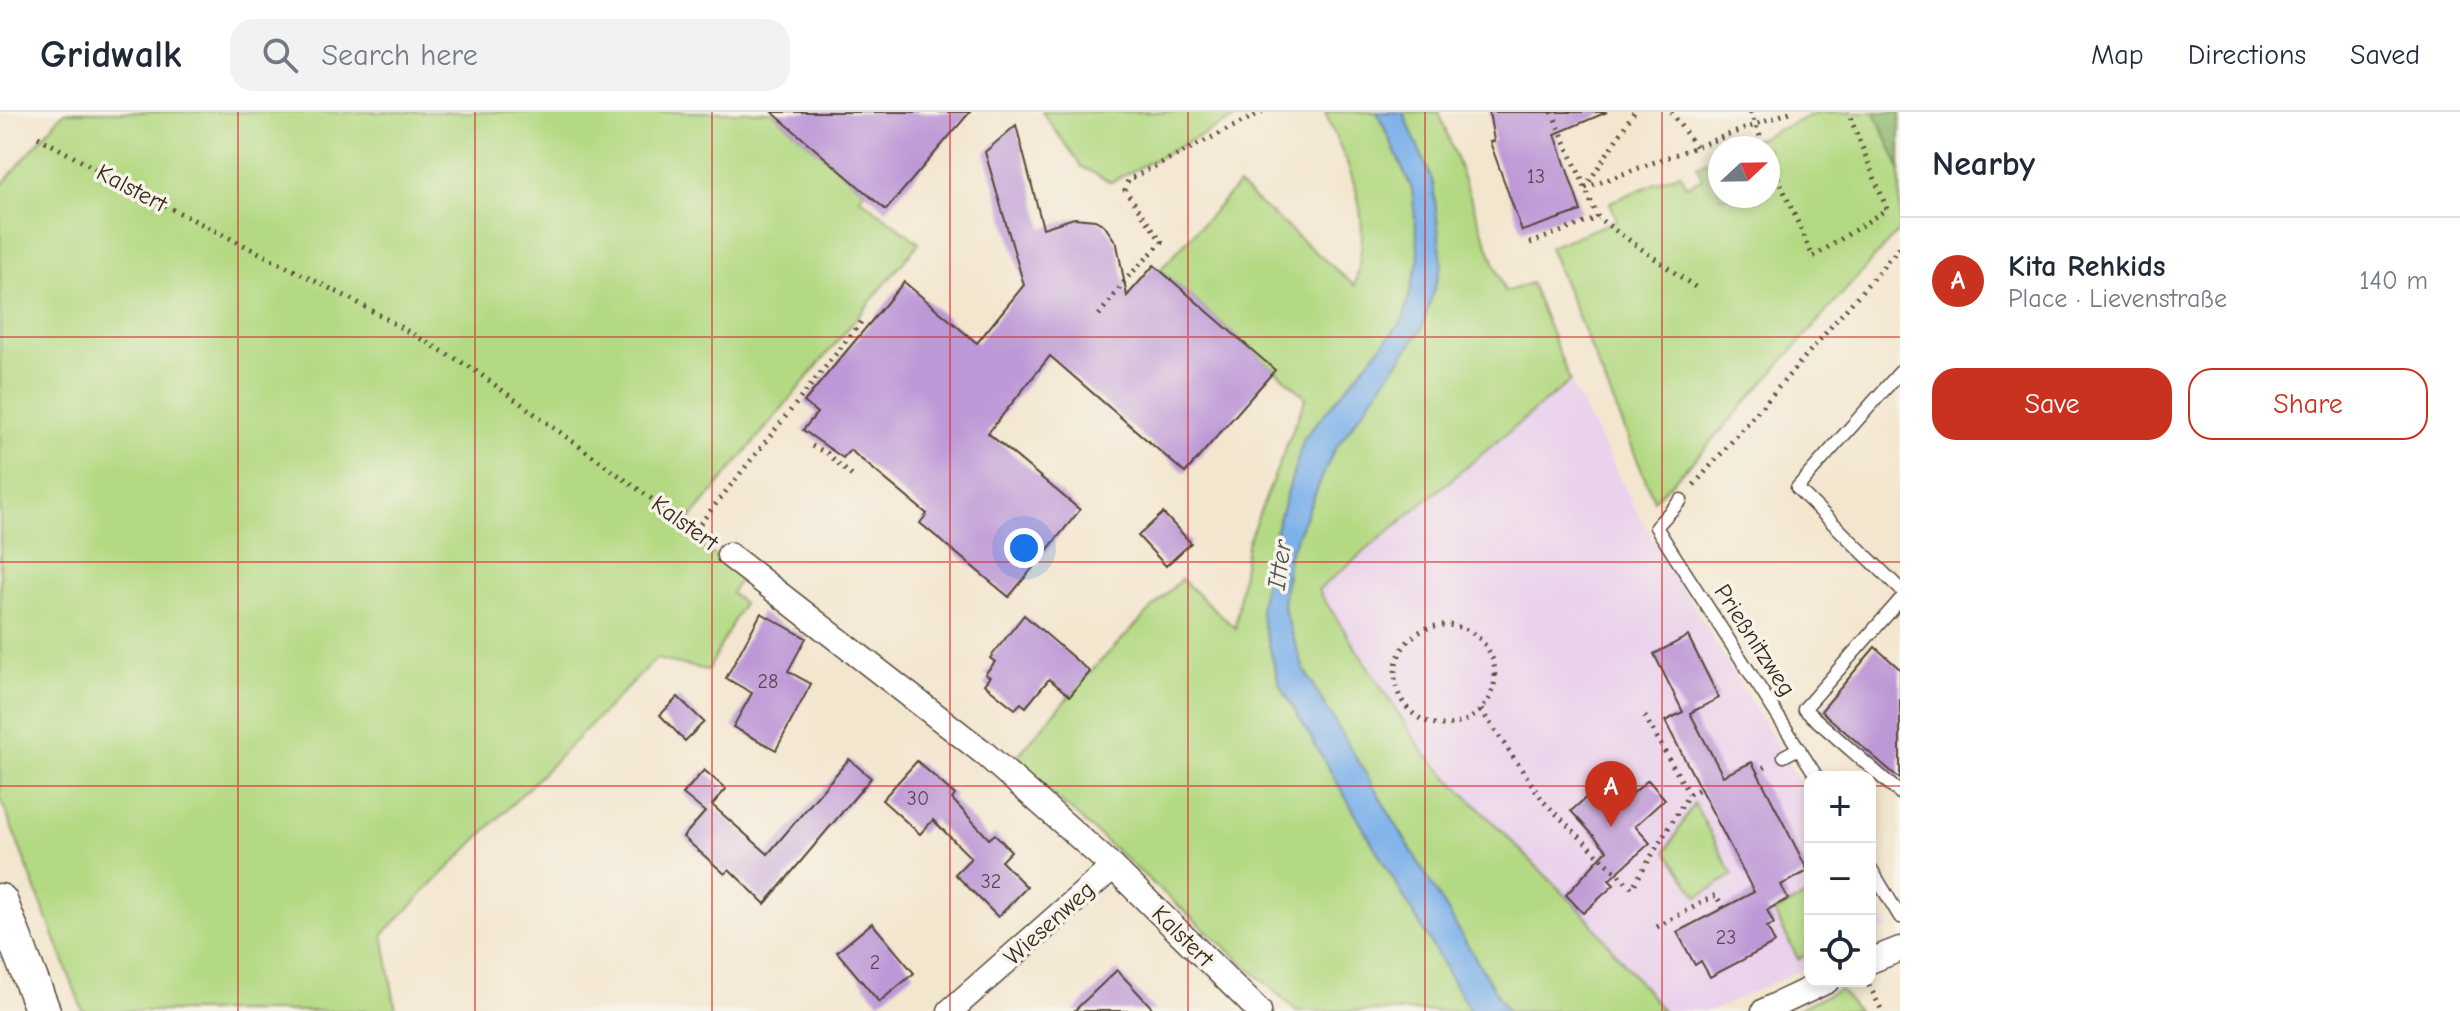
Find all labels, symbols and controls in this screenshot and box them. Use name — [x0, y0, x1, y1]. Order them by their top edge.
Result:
search box — [230, 19, 790, 91]
text: Gridwalk — [40, 33, 182, 77]
icon: search — [258, 33, 302, 77]
text: Search here — [322, 38, 478, 73]
text: Map — [2091, 39, 2144, 71]
text: Directions — [2188, 39, 2306, 71]
text: Saved — [2350, 39, 2420, 71]
north arrow — [1708, 136, 1780, 208]
text: Nearby — [1932, 144, 2035, 184]
street label: Kalstert — [92, 158, 173, 219]
house number: 13 — [1527, 165, 1545, 188]
text: Kita Rehkids — [2008, 249, 2166, 284]
text: A — [1951, 266, 1965, 296]
text: 140 m — [2359, 266, 2428, 296]
text: Place · Lievenstraße — [2008, 284, 2227, 314]
button: Save — [1932, 368, 2172, 440]
button: Share — [2188, 368, 2428, 440]
street label: Kalstert — [646, 489, 725, 557]
your location — [1004, 528, 1044, 568]
water label: Itter — [1262, 537, 1299, 593]
street label: Prießnitzweg — [1708, 579, 1802, 701]
house number: 28 — [758, 670, 778, 693]
pin: A — [1585, 761, 1637, 827]
map controls — [1804, 771, 1876, 987]
button: + — [1804, 771, 1876, 843]
house number: 30 — [907, 787, 929, 810]
button: − — [1804, 843, 1876, 915]
house number: 32 — [981, 870, 1001, 893]
street label: Wiesenweg — [998, 875, 1100, 971]
street label: Kalstert — [1146, 899, 1220, 973]
button: locate — [1804, 915, 1876, 987]
house number: 23 — [1716, 926, 1736, 949]
house number: 2 — [870, 951, 880, 974]

